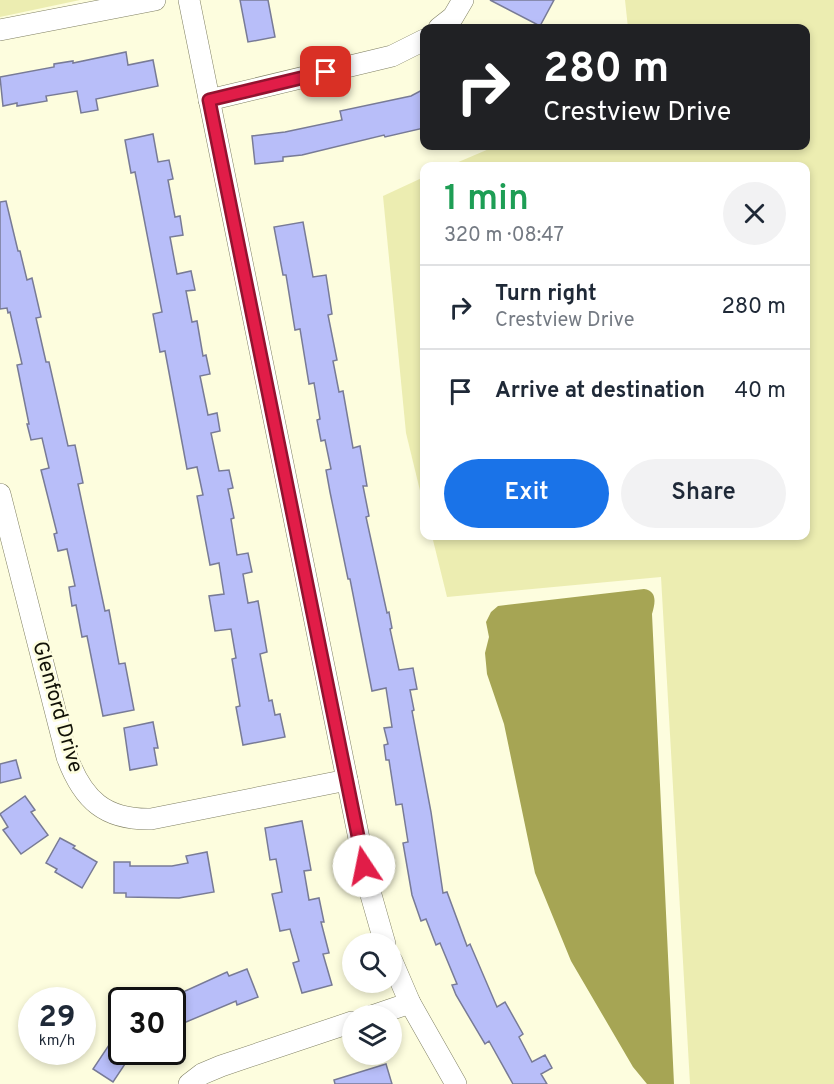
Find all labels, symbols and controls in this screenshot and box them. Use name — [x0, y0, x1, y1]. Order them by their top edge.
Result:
text: 280 m — [543, 44, 669, 97]
pin — [300, 46, 351, 97]
icon: right — [444, 48, 522, 126]
icon: arrive — [309, 55, 342, 88]
text: Crestview Drive — [543, 96, 731, 130]
text: 1 min — [444, 177, 529, 223]
button: close — [723, 182, 786, 245]
text: 320 m · 08:47 — [444, 223, 564, 249]
text: Turn right — [495, 281, 597, 308]
icon: right — [444, 291, 477, 324]
text: 280 m — [721, 294, 786, 321]
text: Crestview Drive — [495, 308, 634, 334]
icon: arrive — [444, 375, 477, 408]
text: Arrive at destination — [495, 378, 705, 405]
text: 40 m — [734, 378, 786, 405]
button: Exit — [444, 459, 609, 528]
button: Share — [621, 459, 786, 528]
street label: Glenford Drive — [25, 638, 89, 776]
position arrow — [332, 834, 396, 898]
map controls — [342, 933, 402, 1065]
button: search — [342, 933, 402, 993]
speed limit sign: 30 — [108, 987, 186, 1065]
text: 29 — [39, 1000, 75, 1037]
button: layers — [342, 1005, 402, 1065]
text: km/h — [39, 1032, 75, 1051]

